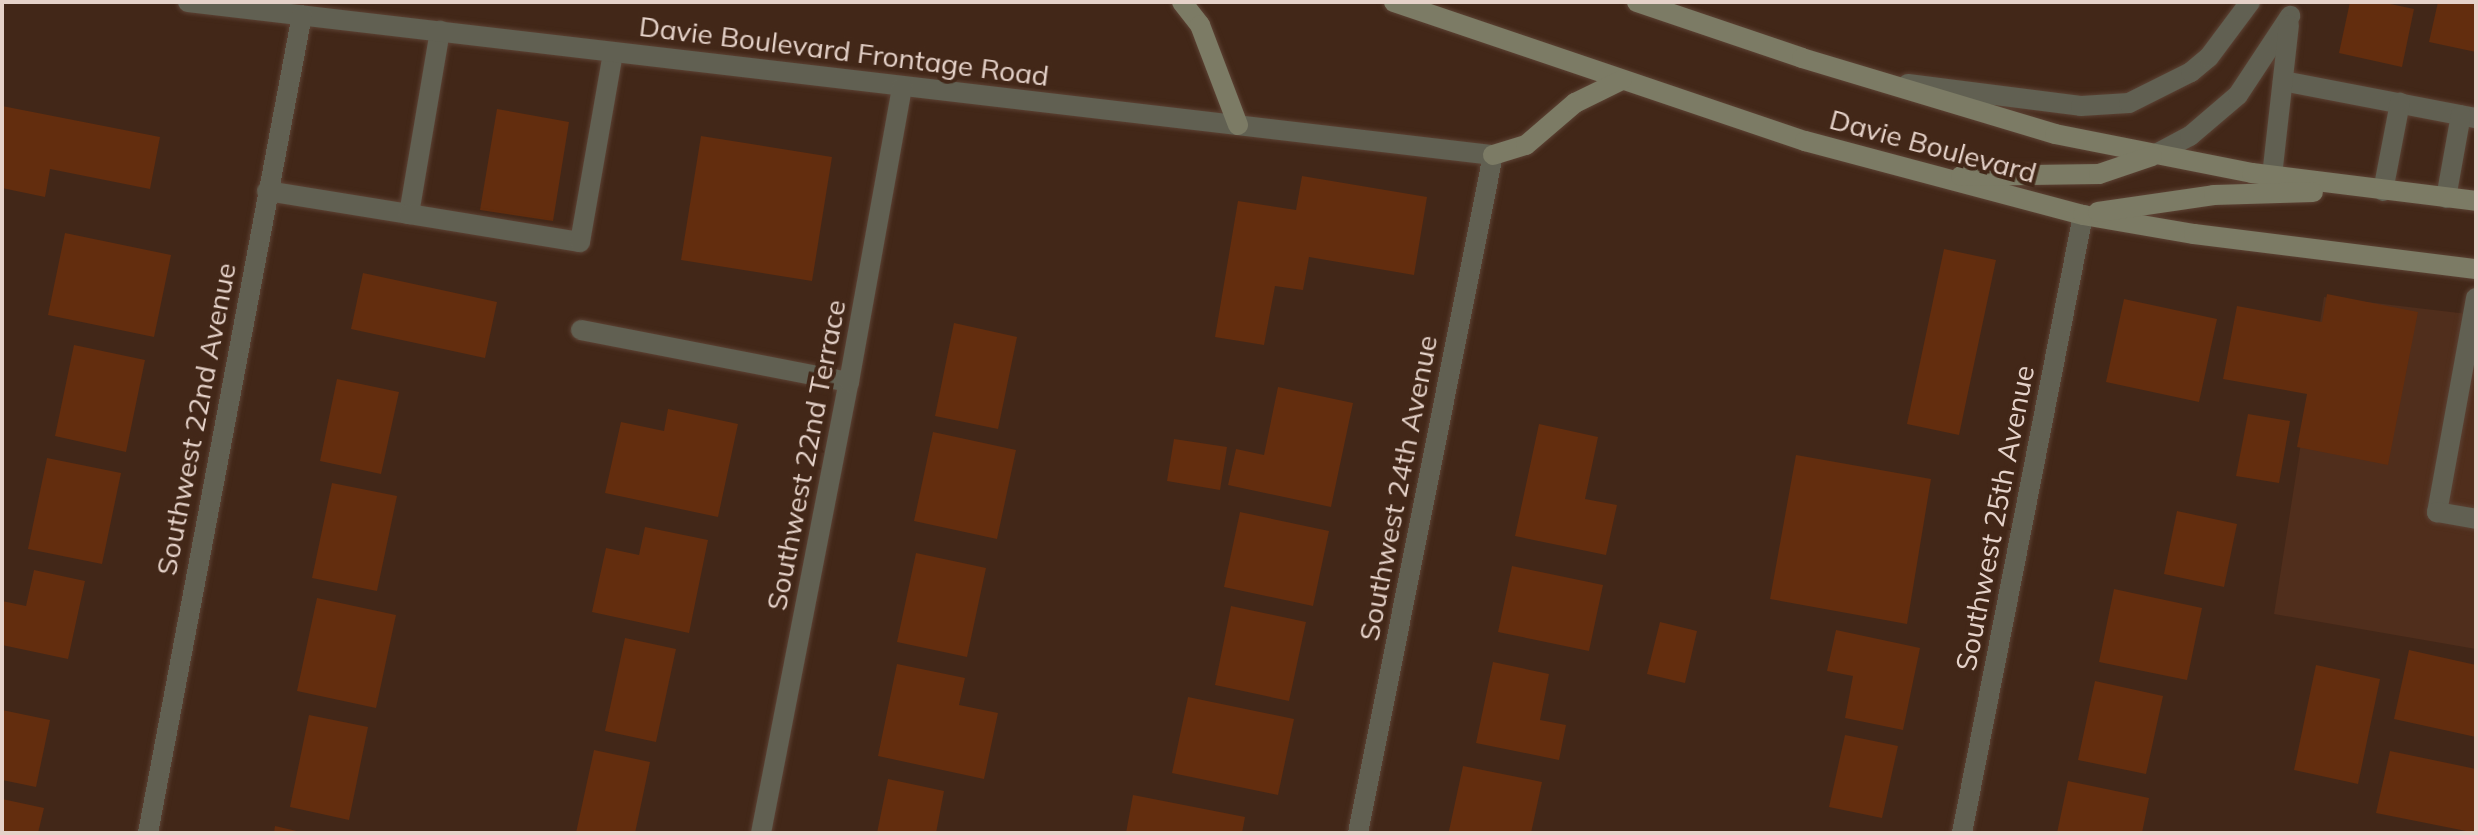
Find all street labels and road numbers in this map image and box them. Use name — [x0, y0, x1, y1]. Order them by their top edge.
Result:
street label: Davie Boulevard Frontage Road — [637, 9, 1051, 93]
street label: Davie Boulevard — [1826, 102, 2040, 190]
street label: Southwest 22nd Avenue — [149, 260, 243, 578]
street label: Southwest 22nd Terrace — [759, 297, 853, 613]
street label: Southwest 24th Avenue — [1352, 332, 1444, 644]
street label: Southwest 25th Avenue — [1949, 362, 2041, 674]

